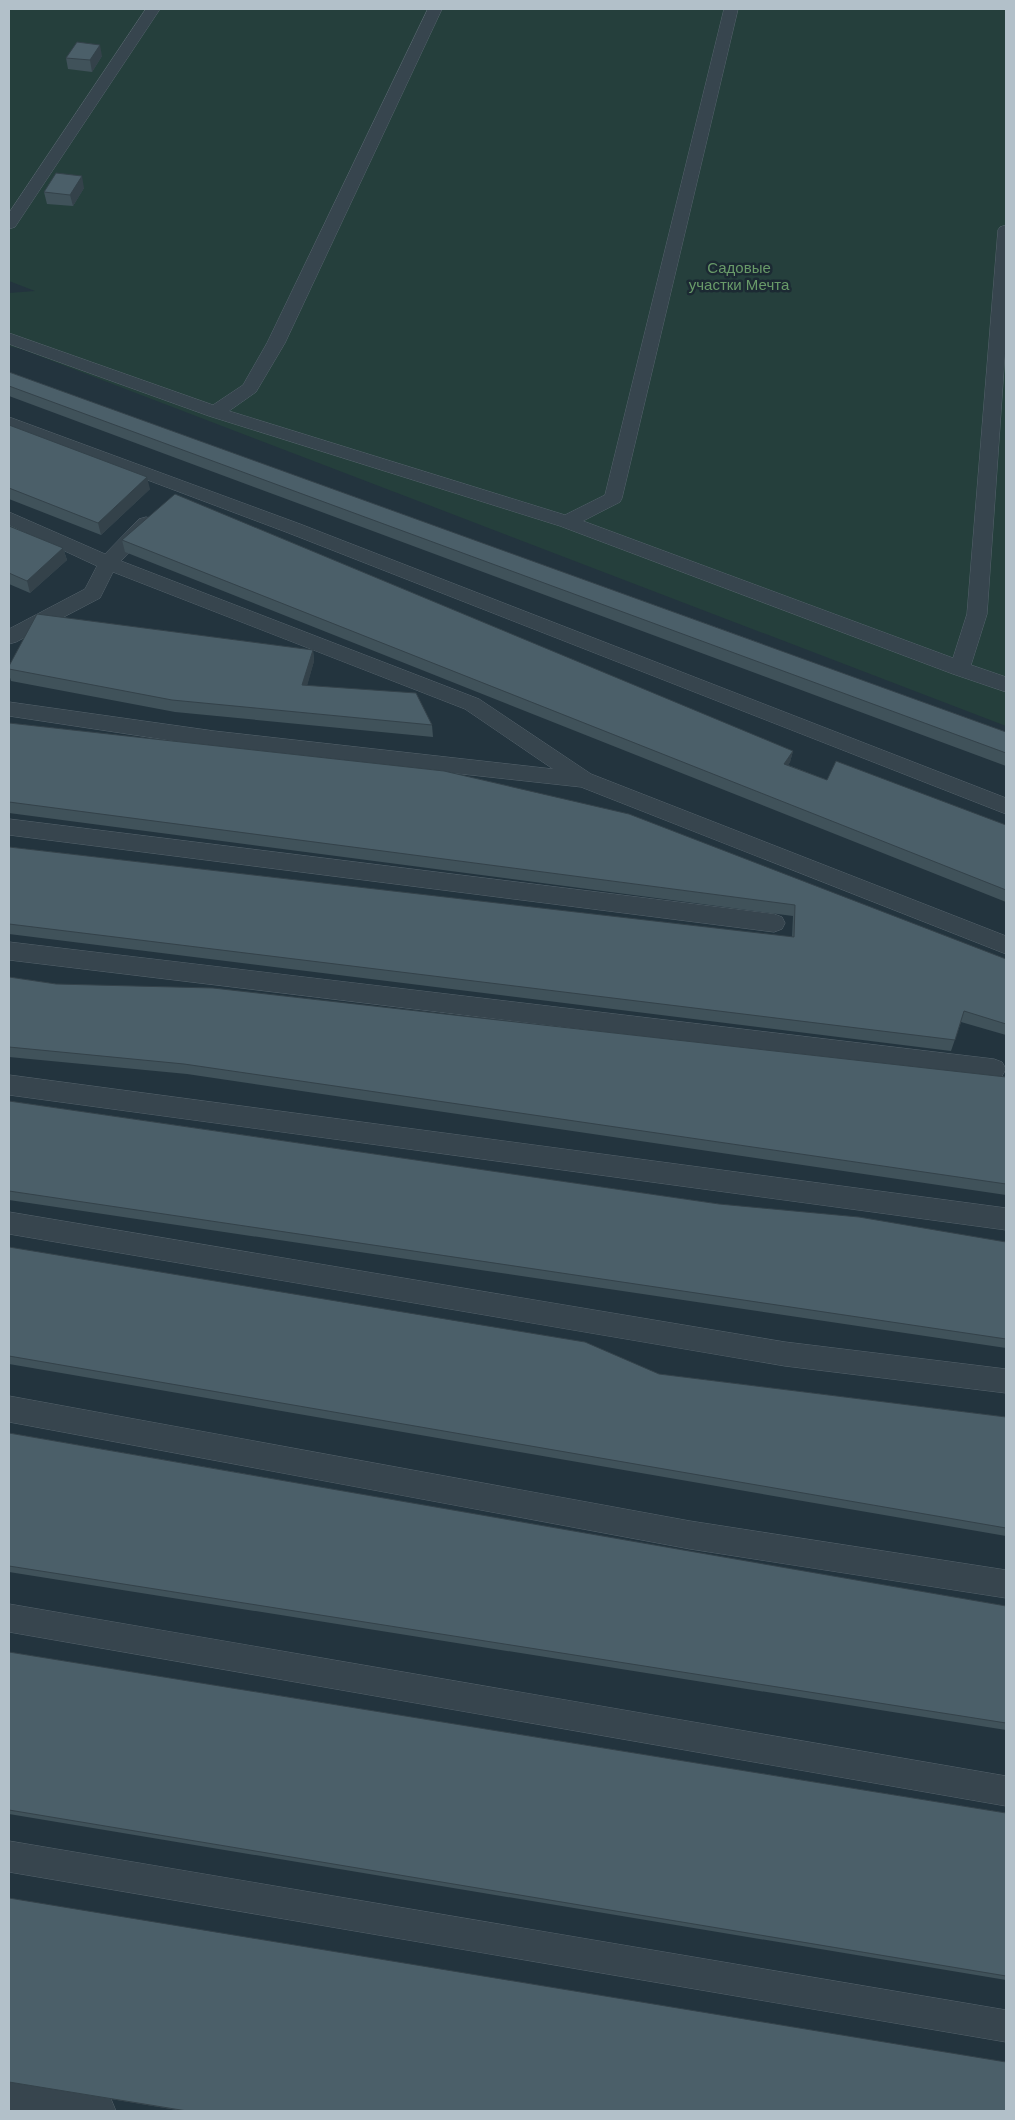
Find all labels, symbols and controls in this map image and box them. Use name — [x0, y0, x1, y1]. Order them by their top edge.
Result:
park label: Садовые участки Мечта — [689, 259, 790, 293]

